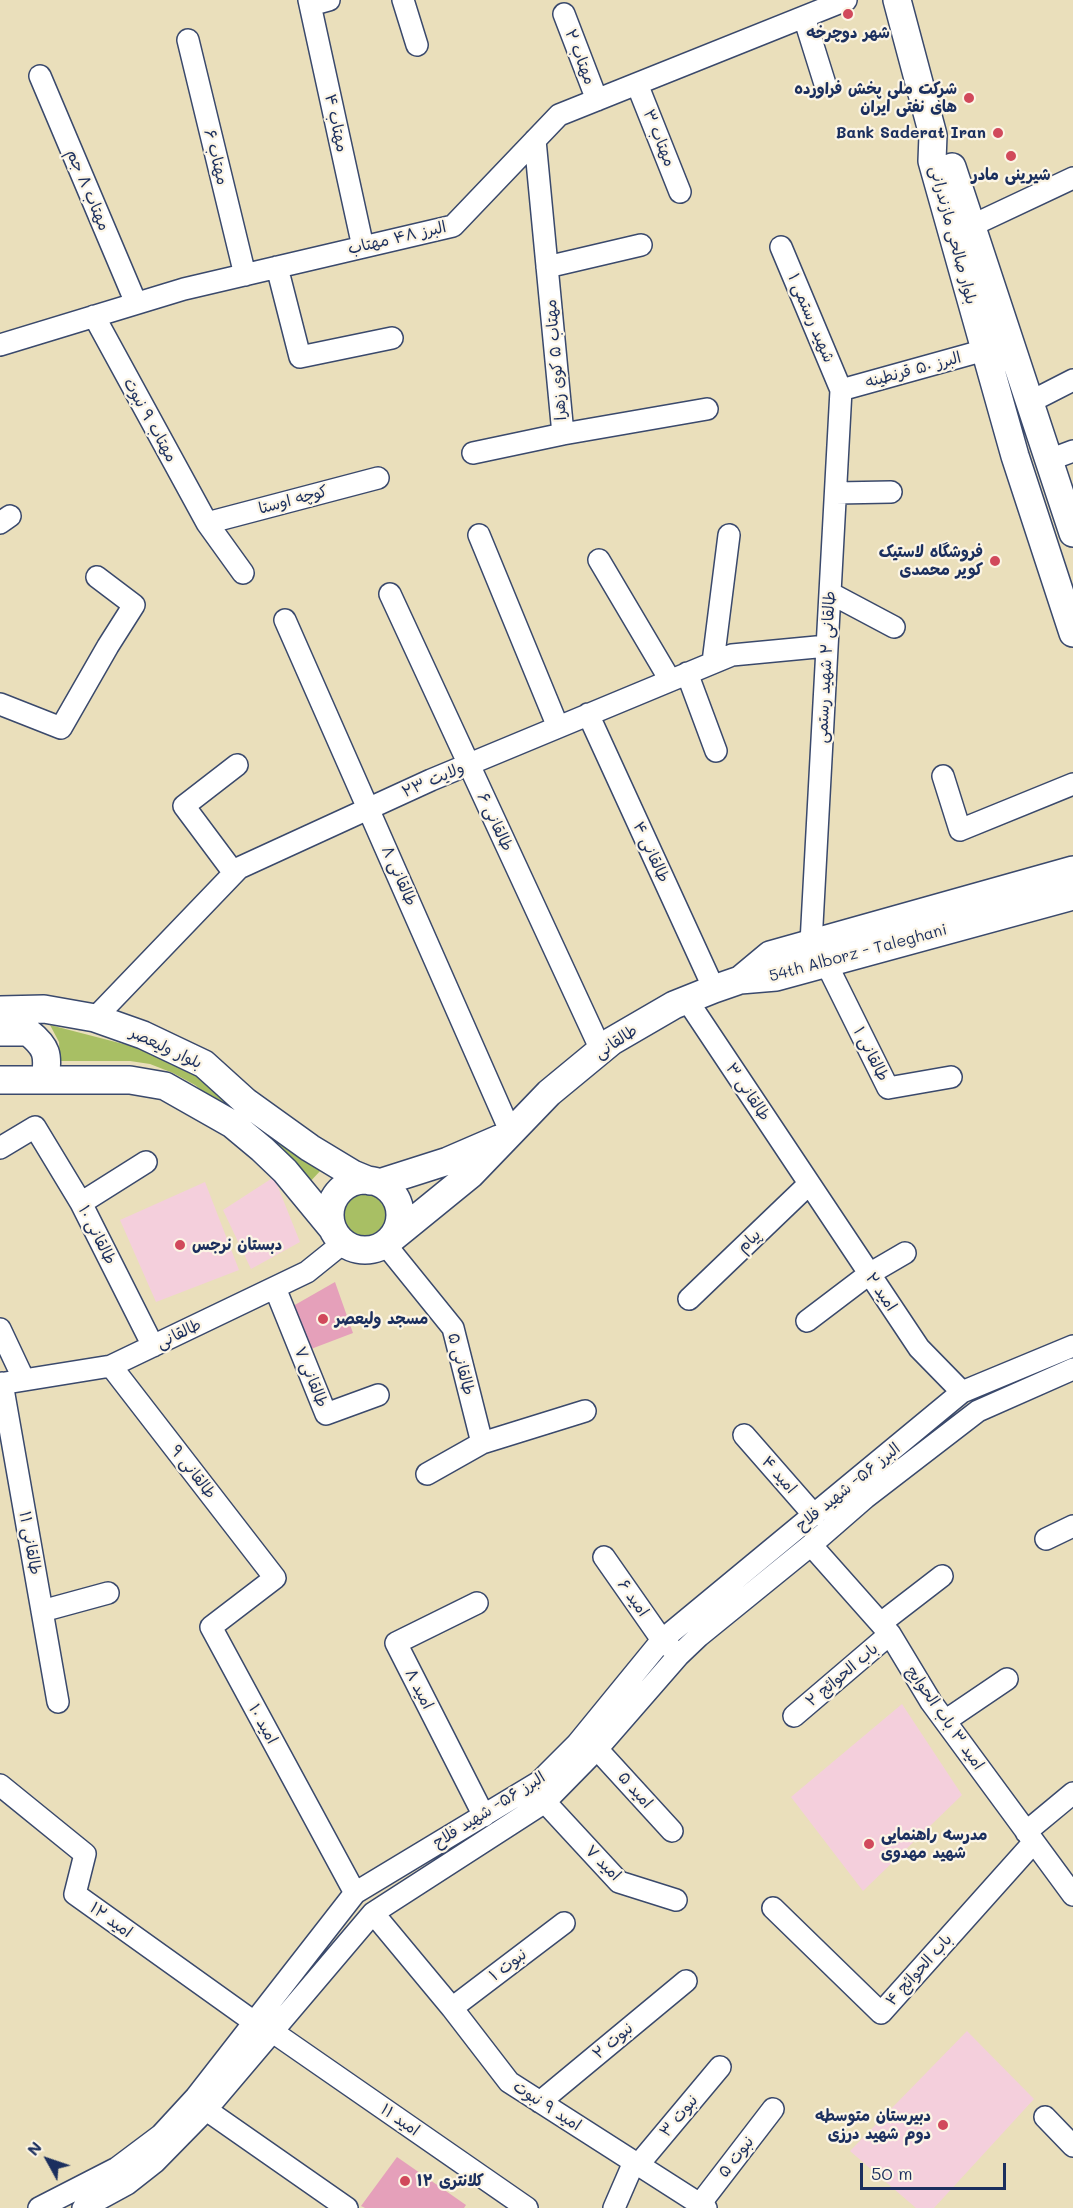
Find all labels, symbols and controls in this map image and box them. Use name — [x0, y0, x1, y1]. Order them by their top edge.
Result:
marker: شهر دوچرخه — [841, 7, 855, 21]
place label: شهر دوچرخه — [806, 23, 890, 43]
street label: مهتاب ۲ — [561, 27, 599, 87]
place label: شرکت ملی پخش فراورده های نفتی ایران — [794, 79, 957, 117]
marker: شرکت ملی پخش فراورده های نفتی ایران — [962, 91, 976, 105]
street label: مهتاب ۴ — [320, 92, 352, 154]
street label: مهتاب ۳ — [639, 107, 679, 169]
place label: Bank Saderat Iran — [836, 123, 986, 143]
marker: Bank Saderat Iran — [991, 126, 1005, 140]
street label: مهتاب ۶ — [200, 127, 232, 187]
street label: مهتاب ۸ جم — [62, 146, 114, 234]
marker: شیرینی مادر — [1004, 149, 1018, 163]
street label: بلوار صالحی مازندرانی — [925, 164, 981, 306]
place label: شیرینی مادر — [972, 165, 1050, 185]
street label: البرز ۴۸ مهتاب — [346, 217, 448, 259]
street label: شهید رستمی ۱ — [784, 271, 838, 365]
street label: مهتاب ۵ کوی زهرا — [541, 299, 571, 421]
street label: البرز ۵۰ قرنطینه — [863, 348, 963, 392]
street label: مهتاب ۹ نبوت — [119, 375, 181, 465]
street label: کوچه اوستا — [256, 482, 330, 518]
place label: فروشگاه لاستیک کویر محمدی — [879, 542, 983, 580]
marker: فروشگاه لاستیک کویر محمدی — [988, 554, 1002, 568]
street label: طالقانی ۲ شهید رستمی — [812, 590, 840, 744]
street label: ولایت ٣۳ — [399, 758, 467, 802]
street label: طالقانی ۶ — [473, 790, 517, 854]
street label: طالقانی ۴ — [629, 819, 673, 885]
street label: طالقانی ۸ — [377, 843, 421, 909]
street label: 54th Alborz - Taleghani — [767, 920, 949, 986]
street label: طالقانی — [591, 1021, 641, 1063]
street label: بلوار ولیعصر — [127, 1023, 205, 1073]
street label: طالقانی ۱ — [849, 1024, 893, 1084]
street label: طالقانی ۳ — [722, 1059, 774, 1125]
street label: طالقانی ۱۰ — [74, 1202, 120, 1268]
street label: پیام — [733, 1225, 765, 1257]
place label: دبستان نرجس — [192, 1235, 282, 1255]
marker: دبستان نرجس — [173, 1238, 187, 1252]
street label: امید ۲ — [861, 1269, 901, 1315]
place label: مسجد ولیعصر — [335, 1309, 428, 1329]
marker: مسجد ولیعصر — [316, 1312, 330, 1326]
street label: طالقانی — [153, 1315, 205, 1353]
street label: طالقانی ۵ — [443, 1331, 479, 1397]
street label: طالقانی ۷ — [290, 1344, 332, 1410]
street label: البرز ۵۶- شهید فلاح — [792, 1439, 904, 1535]
street label: طالقانی ۹ — [166, 1441, 220, 1503]
street label: امید ۴ — [758, 1452, 800, 1498]
street label: طالقانی ۱۱ — [15, 1510, 45, 1576]
street label: امید ۶ — [613, 1576, 653, 1620]
street label: باب الحوائج ۲ — [802, 1639, 882, 1711]
street label: امید ۳ باب الحوایج — [902, 1662, 988, 1774]
street label: امید ۸ — [401, 1666, 437, 1712]
street label: امید ۱۰ — [244, 1701, 282, 1747]
street label: البرز ۵۶- شهید فلاح — [429, 1768, 549, 1852]
street label: امید ۵ — [614, 1768, 656, 1812]
place label: مدرسه راهنمایی شهید مهدوی — [881, 1825, 988, 1863]
marker: مدرسه راهنمایی شهید مهدوی — [862, 1837, 876, 1851]
street label: امید ۷ — [581, 1841, 625, 1885]
street label: امید ۱۲ — [86, 1898, 136, 1942]
street label: باب الحوائج ۴ — [882, 1930, 956, 2010]
street label: نبوت ۱ — [486, 1945, 530, 1985]
street label: نبوت ۲ — [589, 2019, 637, 2063]
street label: امید ۹ نبوت — [509, 2077, 585, 2135]
street label: نبوت ۳ — [656, 2091, 702, 2141]
street label: امید ۱۱ — [377, 2100, 423, 2140]
place label: دبیرستان متوسطه دوم شهید درزی — [815, 2106, 931, 2144]
marker: دبیرستان متوسطه دوم شهید درزی — [936, 2118, 950, 2132]
north arrow — [18, 2130, 78, 2190]
street label: نبوت ۵ — [714, 2133, 758, 2181]
text: N — [22, 2137, 46, 2160]
scale bar — [863, 2151, 1008, 2189]
text: 50 m — [871, 2161, 913, 2185]
place label: کلانتری ۱۲ — [417, 2171, 484, 2191]
marker: کلانتری ۱۲ — [398, 2174, 412, 2188]

